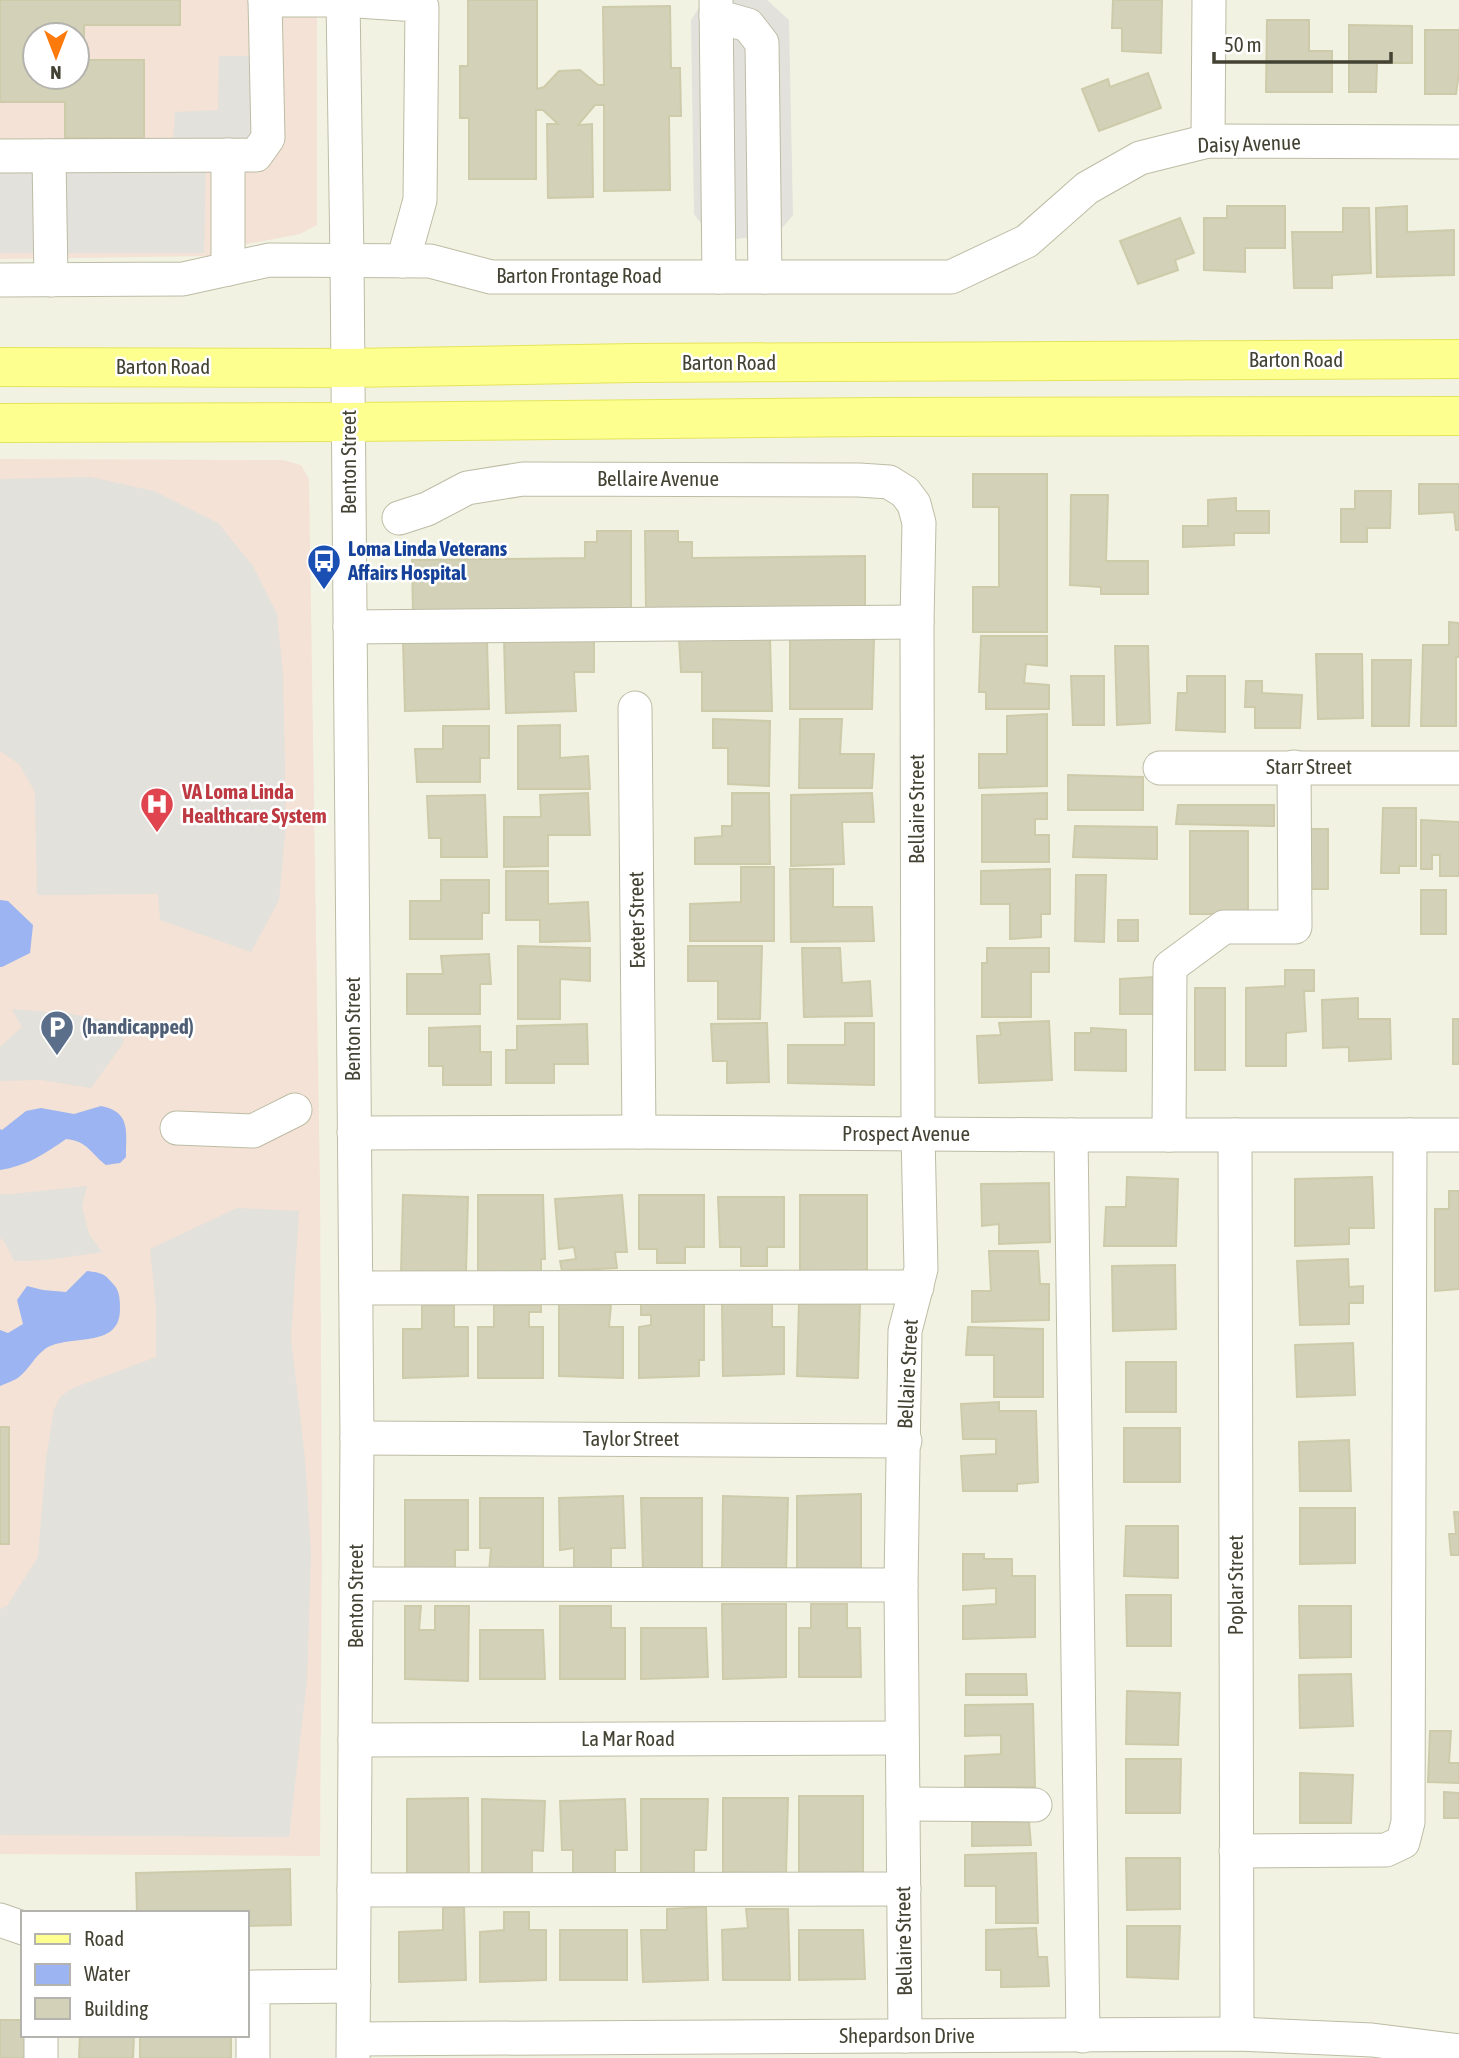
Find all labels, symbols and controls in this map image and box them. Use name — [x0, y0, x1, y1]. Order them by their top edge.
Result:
north arrow — [21, 21, 91, 91]
scale bar — [1214, 21, 1391, 65]
text: 50 m — [1224, 32, 1262, 56]
text: N — [50, 62, 62, 84]
street label: Daisy Avenue — [1197, 129, 1301, 157]
street label: Barton Frontage Road — [496, 263, 662, 287]
street label: Barton Road — [1249, 347, 1343, 371]
street label: Barton Road — [682, 350, 776, 374]
street label: Barton Road — [116, 354, 210, 378]
street label: Benton Street — [336, 410, 360, 514]
street label: Bellaire Avenue — [597, 466, 719, 490]
place label: Loma Linda Veterans Affairs Hospital — [347, 536, 508, 584]
bus stop icon: Loma Linda Veterans Affairs Hospital — [305, 542, 343, 591]
street label: Bellaire Street — [904, 754, 928, 864]
street label: Starr Street — [1266, 754, 1352, 778]
place label: VA Loma Linda Healthcare System — [181, 779, 327, 827]
hospital icon: VA Loma Linda Healthcare System — [138, 785, 176, 834]
street label: Exeter Street — [623, 871, 649, 969]
street label: Benton Street — [340, 977, 364, 1081]
parking icon: (handicapped) — [38, 1008, 76, 1057]
place label: (handicapped) — [82, 1014, 194, 1038]
street label: Prospect Avenue — [842, 1121, 970, 1145]
street label: Bellaire Street — [892, 1318, 922, 1429]
street label: Taylor Street — [583, 1426, 679, 1450]
street label: Poplar Street — [1223, 1535, 1247, 1635]
street label: Benton Street — [343, 1544, 367, 1648]
street label: La Mar Road — [581, 1726, 675, 1750]
street label: Bellaire Street — [890, 1886, 916, 1996]
legend — [21, 1911, 248, 2037]
text: Road — [84, 1926, 124, 1950]
text: Water — [84, 1961, 131, 1985]
text: Building — [84, 1996, 148, 2020]
street label: Shepardson Drive — [839, 2023, 975, 2047]

